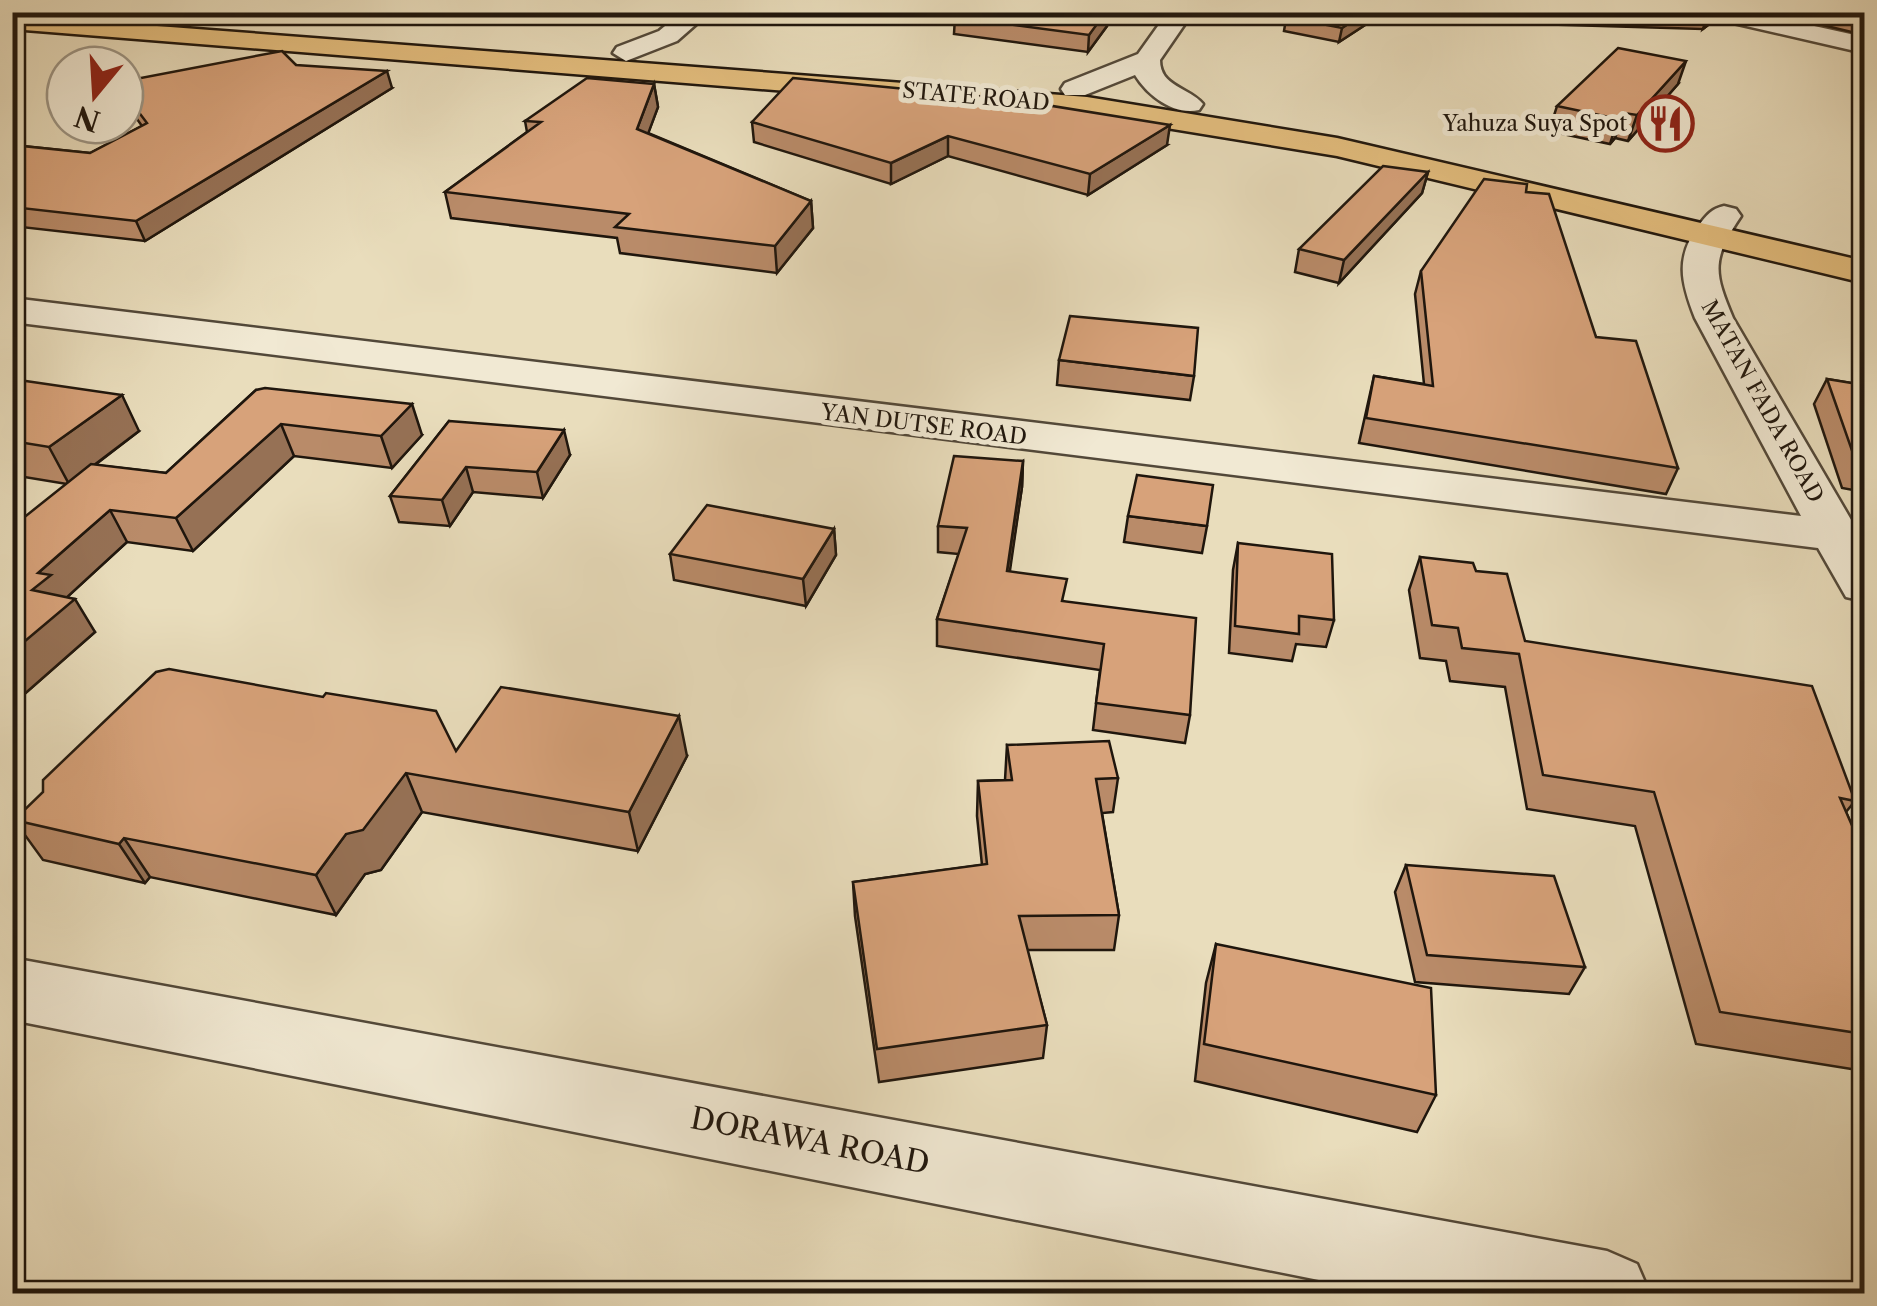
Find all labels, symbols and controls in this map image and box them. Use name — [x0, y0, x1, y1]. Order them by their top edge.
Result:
north arrow — [45, 45, 145, 145]
street label: STATE ROAD — [901, 77, 1051, 116]
restaurant icon: Yahuza Suya Spot — [1636, 93, 1696, 153]
text: N — [70, 99, 104, 139]
place label: Yahuza Suya Spot — [1442, 110, 1627, 137]
street label: MATAN FADA ROAD — [1696, 295, 1830, 507]
street label: YAN DUTSE ROAD — [818, 398, 1028, 451]
street label: DORAWA ROAD — [688, 1099, 933, 1182]

